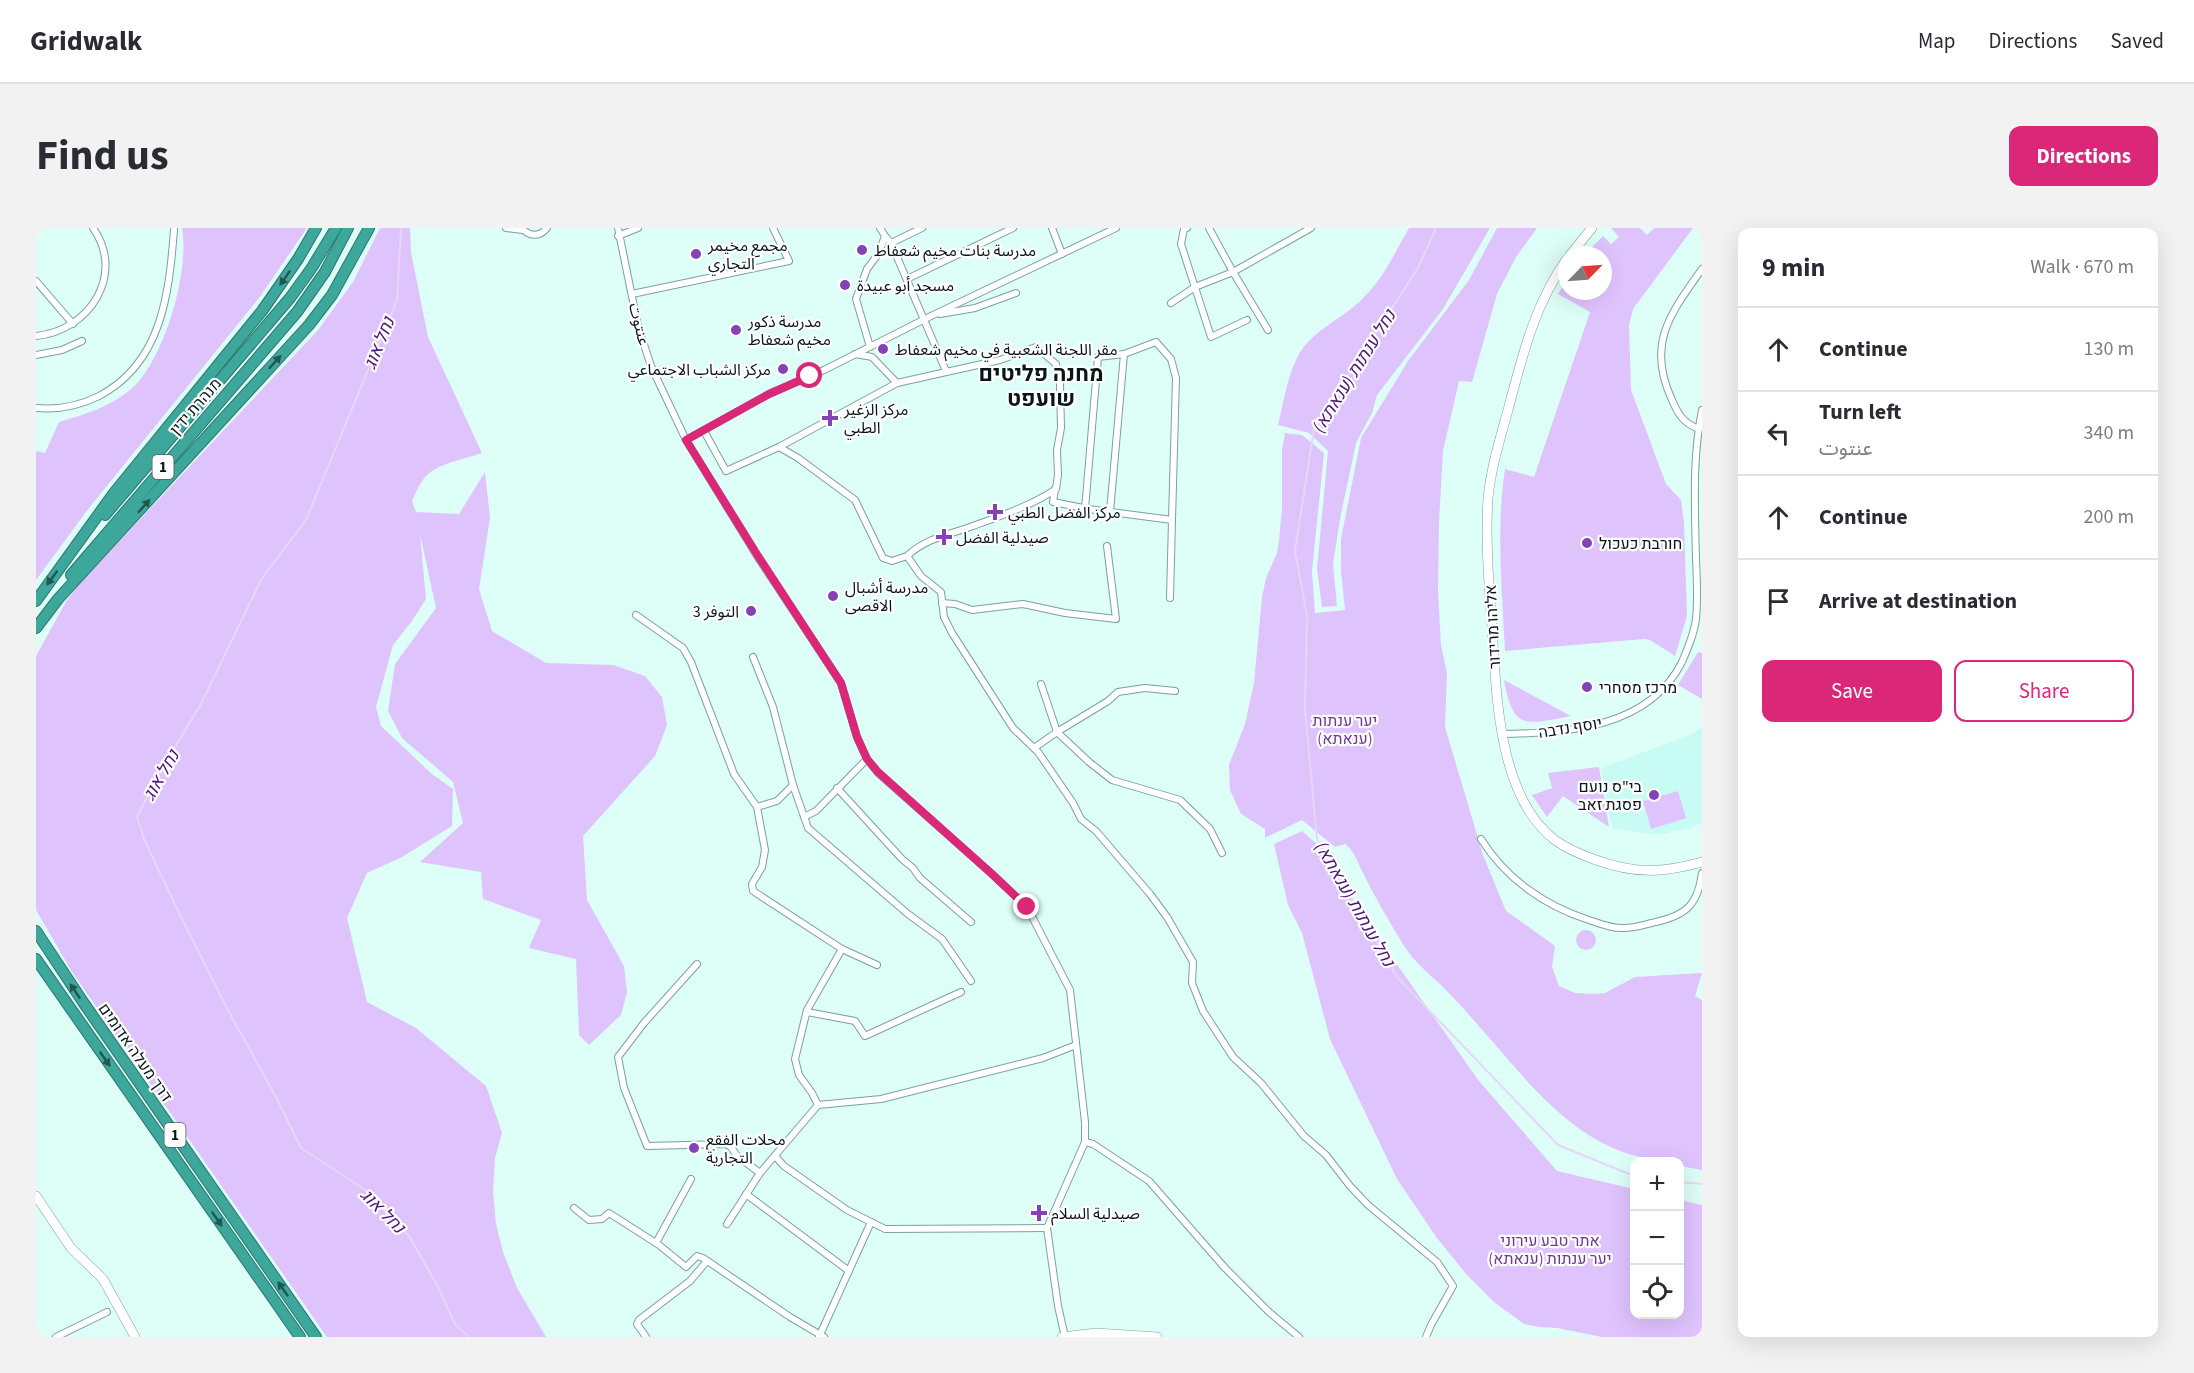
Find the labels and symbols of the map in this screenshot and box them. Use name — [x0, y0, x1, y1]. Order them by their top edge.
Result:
place label: مجمع مخيمر التجاري — [707, 235, 788, 276]
place label: مدرسة بنات مخيم شعفاط — [874, 240, 1036, 263]
marker: مدرسة بنات مخيم شعفاط — [855, 243, 869, 257]
north arrow — [1558, 246, 1612, 300]
marker: مجمع مخيمر التجاري — [689, 247, 703, 261]
one-way arrow — [279, 269, 291, 285]
place label: مسجد أبو عبيدة — [857, 275, 954, 297]
marker: مسجد أبو عبيدة — [838, 278, 852, 292]
street label: عنتوت — [623, 301, 655, 348]
water label: נחל ענתות (ענאתא) — [1307, 304, 1403, 437]
place label: مدرسة ذكور مخيم شعفاط — [747, 311, 831, 352]
water label: נחל אוג — [358, 312, 402, 373]
marker: مدرسة ذكور مخيم شعفاط — [729, 323, 743, 337]
place label: مقر اللجنة الشعبية في مخيم شعفاط — [895, 339, 1118, 362]
marker: مقر اللجنة الشعبية في مخيم شعفاط — [876, 342, 890, 356]
one-way arrow — [268, 355, 282, 369]
district label: מחנה פליטים שועפט — [978, 358, 1104, 415]
place label: مركز الشباب الاجتماعي — [628, 359, 771, 382]
marker: مركز الشباب الاجتماعي — [776, 362, 790, 376]
route start — [796, 362, 822, 388]
street label: מנהרת ידין — [165, 373, 227, 440]
place label: مركز الزغير الطبي — [843, 399, 908, 440]
marker: مركز الزغير الطبي — [821, 409, 839, 427]
road number: 1 — [152, 455, 174, 479]
one-way arrow — [137, 499, 150, 514]
place label: مركز الفضل الطبي — [1008, 502, 1121, 525]
marker: مركز الفضل الطبي — [986, 503, 1004, 521]
place label: صيدلية الفضل — [956, 527, 1049, 549]
marker: صيدلية الفضل — [937, 530, 951, 544]
place label: חורבת כעכול — [1599, 533, 1682, 555]
marker: חורבת כעכול — [1580, 536, 1594, 550]
one-way arrow — [47, 570, 59, 585]
place label: مدرسة أشبال الاقصى — [845, 577, 928, 617]
street label: אליהו מרידור — [1480, 584, 1506, 670]
marker: مدرسة أشبال الاقصى — [826, 589, 840, 603]
place label: التوفر 3 — [693, 601, 739, 623]
marker: التوفر 3 — [744, 604, 758, 618]
place label: מרכז מסחרי — [1599, 677, 1677, 699]
marker: מרכז מסחרי — [1580, 680, 1594, 694]
park label: יער ענתות (ענאתא) — [1313, 710, 1377, 750]
street label: יוסף נדבה — [1537, 712, 1604, 744]
water label: נחל אוג — [137, 744, 187, 805]
place label: בי"ס נועם פסגת זאב — [1578, 776, 1643, 816]
marker: בי"ס נועם פסגת זאב — [1647, 788, 1661, 802]
water label: נחל ענתות (ענאתא) — [1309, 837, 1401, 973]
route end — [1013, 893, 1039, 919]
one-way arrow — [69, 984, 81, 1000]
street label: דרך מעלה אדומים — [93, 999, 177, 1106]
one-way arrow — [99, 1050, 111, 1066]
road number: 1 — [164, 1123, 186, 1147]
place label: محلات الفقع التجارية — [706, 1129, 786, 1169]
marker: محلات الفقع التجارية — [687, 1141, 701, 1155]
water label: נחל אוג — [355, 1183, 412, 1240]
place label: صيدلية السلام — [1051, 1203, 1140, 1226]
marker: صيدلية السلام — [1032, 1206, 1046, 1220]
one-way arrow — [211, 1210, 223, 1226]
park label: אתר טבע עירוני יער ענתות (ענאתא) — [1488, 1230, 1612, 1270]
one-way arrow — [277, 1282, 289, 1298]

